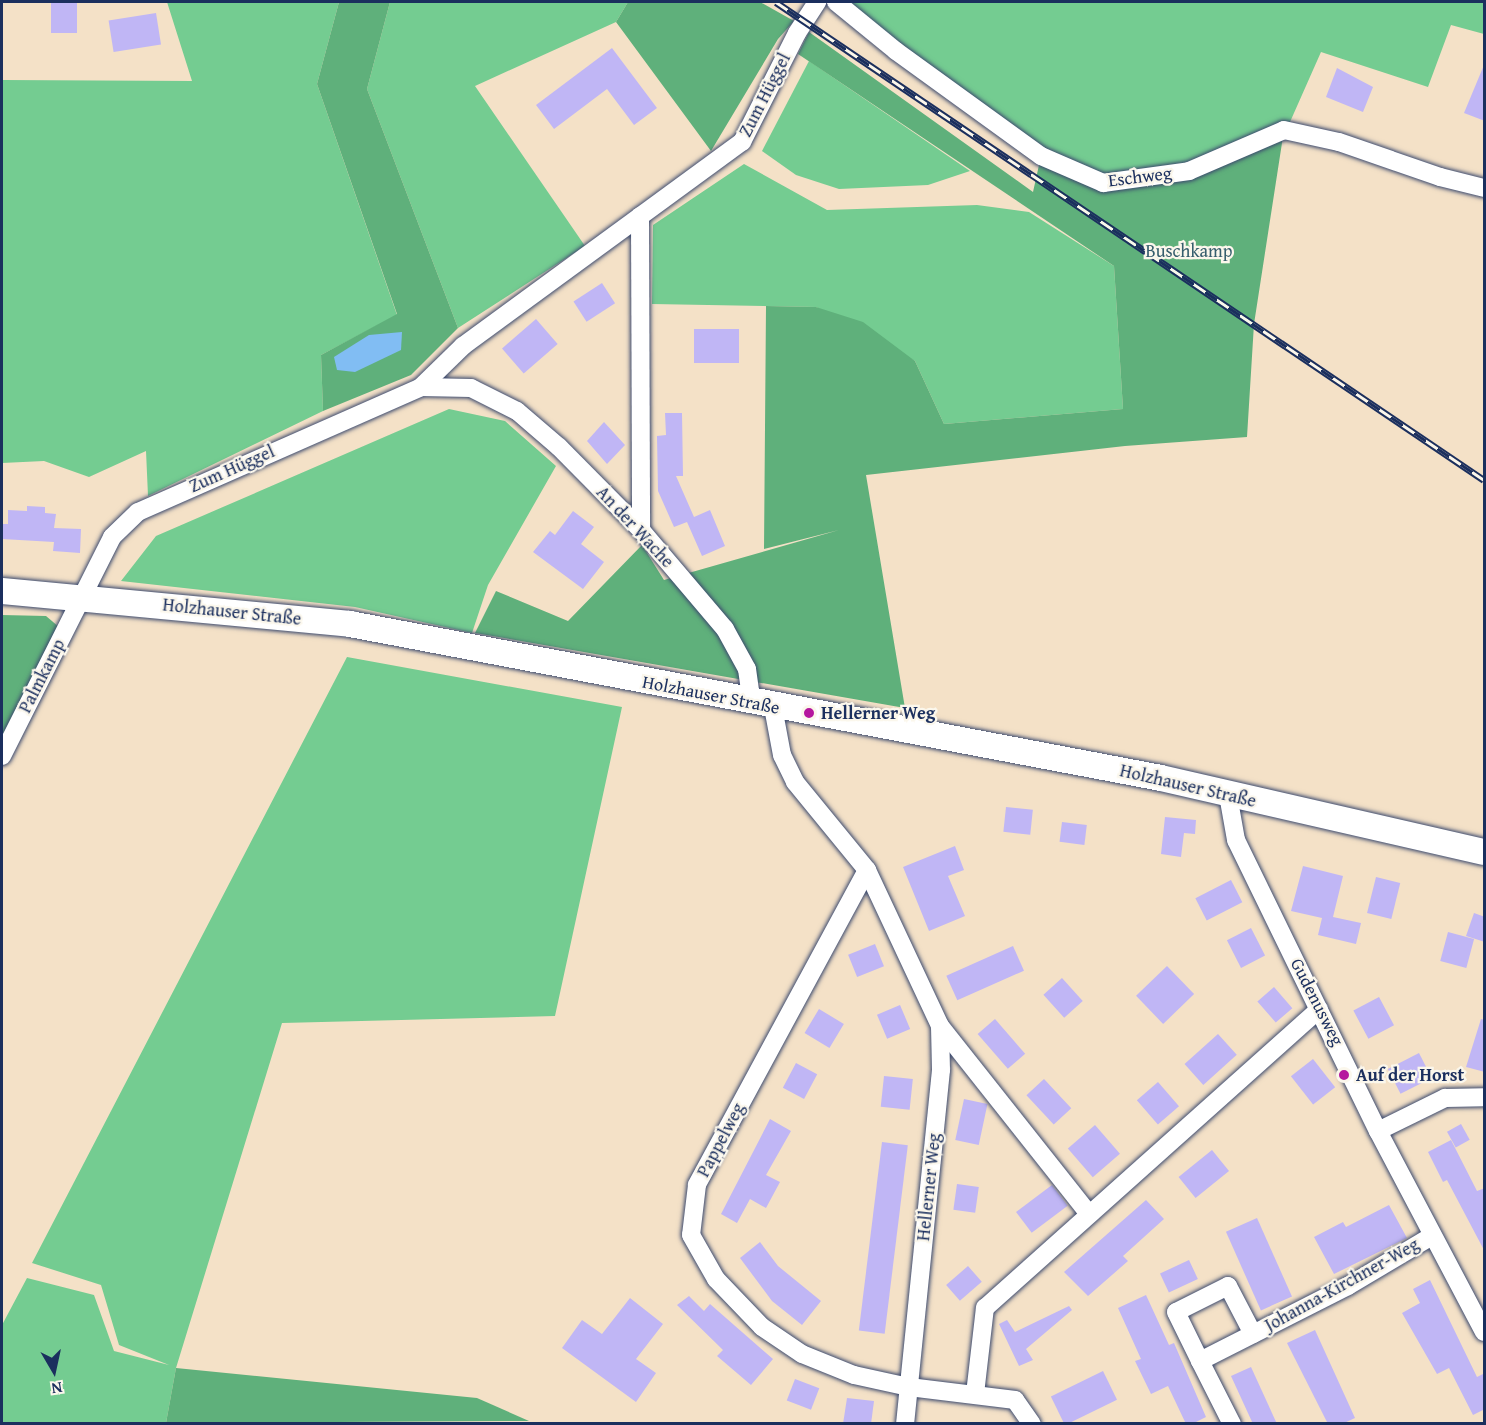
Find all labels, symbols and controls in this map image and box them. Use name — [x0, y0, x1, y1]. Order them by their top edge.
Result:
street label: Zum Hüggel — [735, 50, 795, 140]
street label: Eschweg — [1107, 162, 1173, 192]
park label: Buschkamp — [1146, 240, 1232, 262]
street label: Zum Hüggel — [186, 441, 278, 497]
street label: An der Wache — [592, 482, 678, 572]
street label: Holzhauser Straße — [162, 594, 302, 630]
street label: Palmkamp — [14, 635, 70, 717]
street label: Holzhauser Straße — [641, 671, 781, 719]
place label: Hellerner Weg — [821, 702, 935, 724]
marker: Hellerner Weg — [802, 706, 816, 720]
street label: Holzhauser Straße — [1118, 760, 1258, 812]
street label: Gudenusweg — [1286, 955, 1348, 1049]
place label: Auf der Horst — [1356, 1064, 1464, 1086]
marker: Auf der Horst — [1337, 1068, 1351, 1082]
street label: Pappelweg — [692, 1099, 750, 1181]
street label: Hellerner Weg — [913, 1132, 945, 1242]
street label: Johanna-Kirchner-Weg — [1261, 1234, 1423, 1336]
north arrow — [24, 1341, 84, 1401]
text: N — [50, 1376, 64, 1401]

